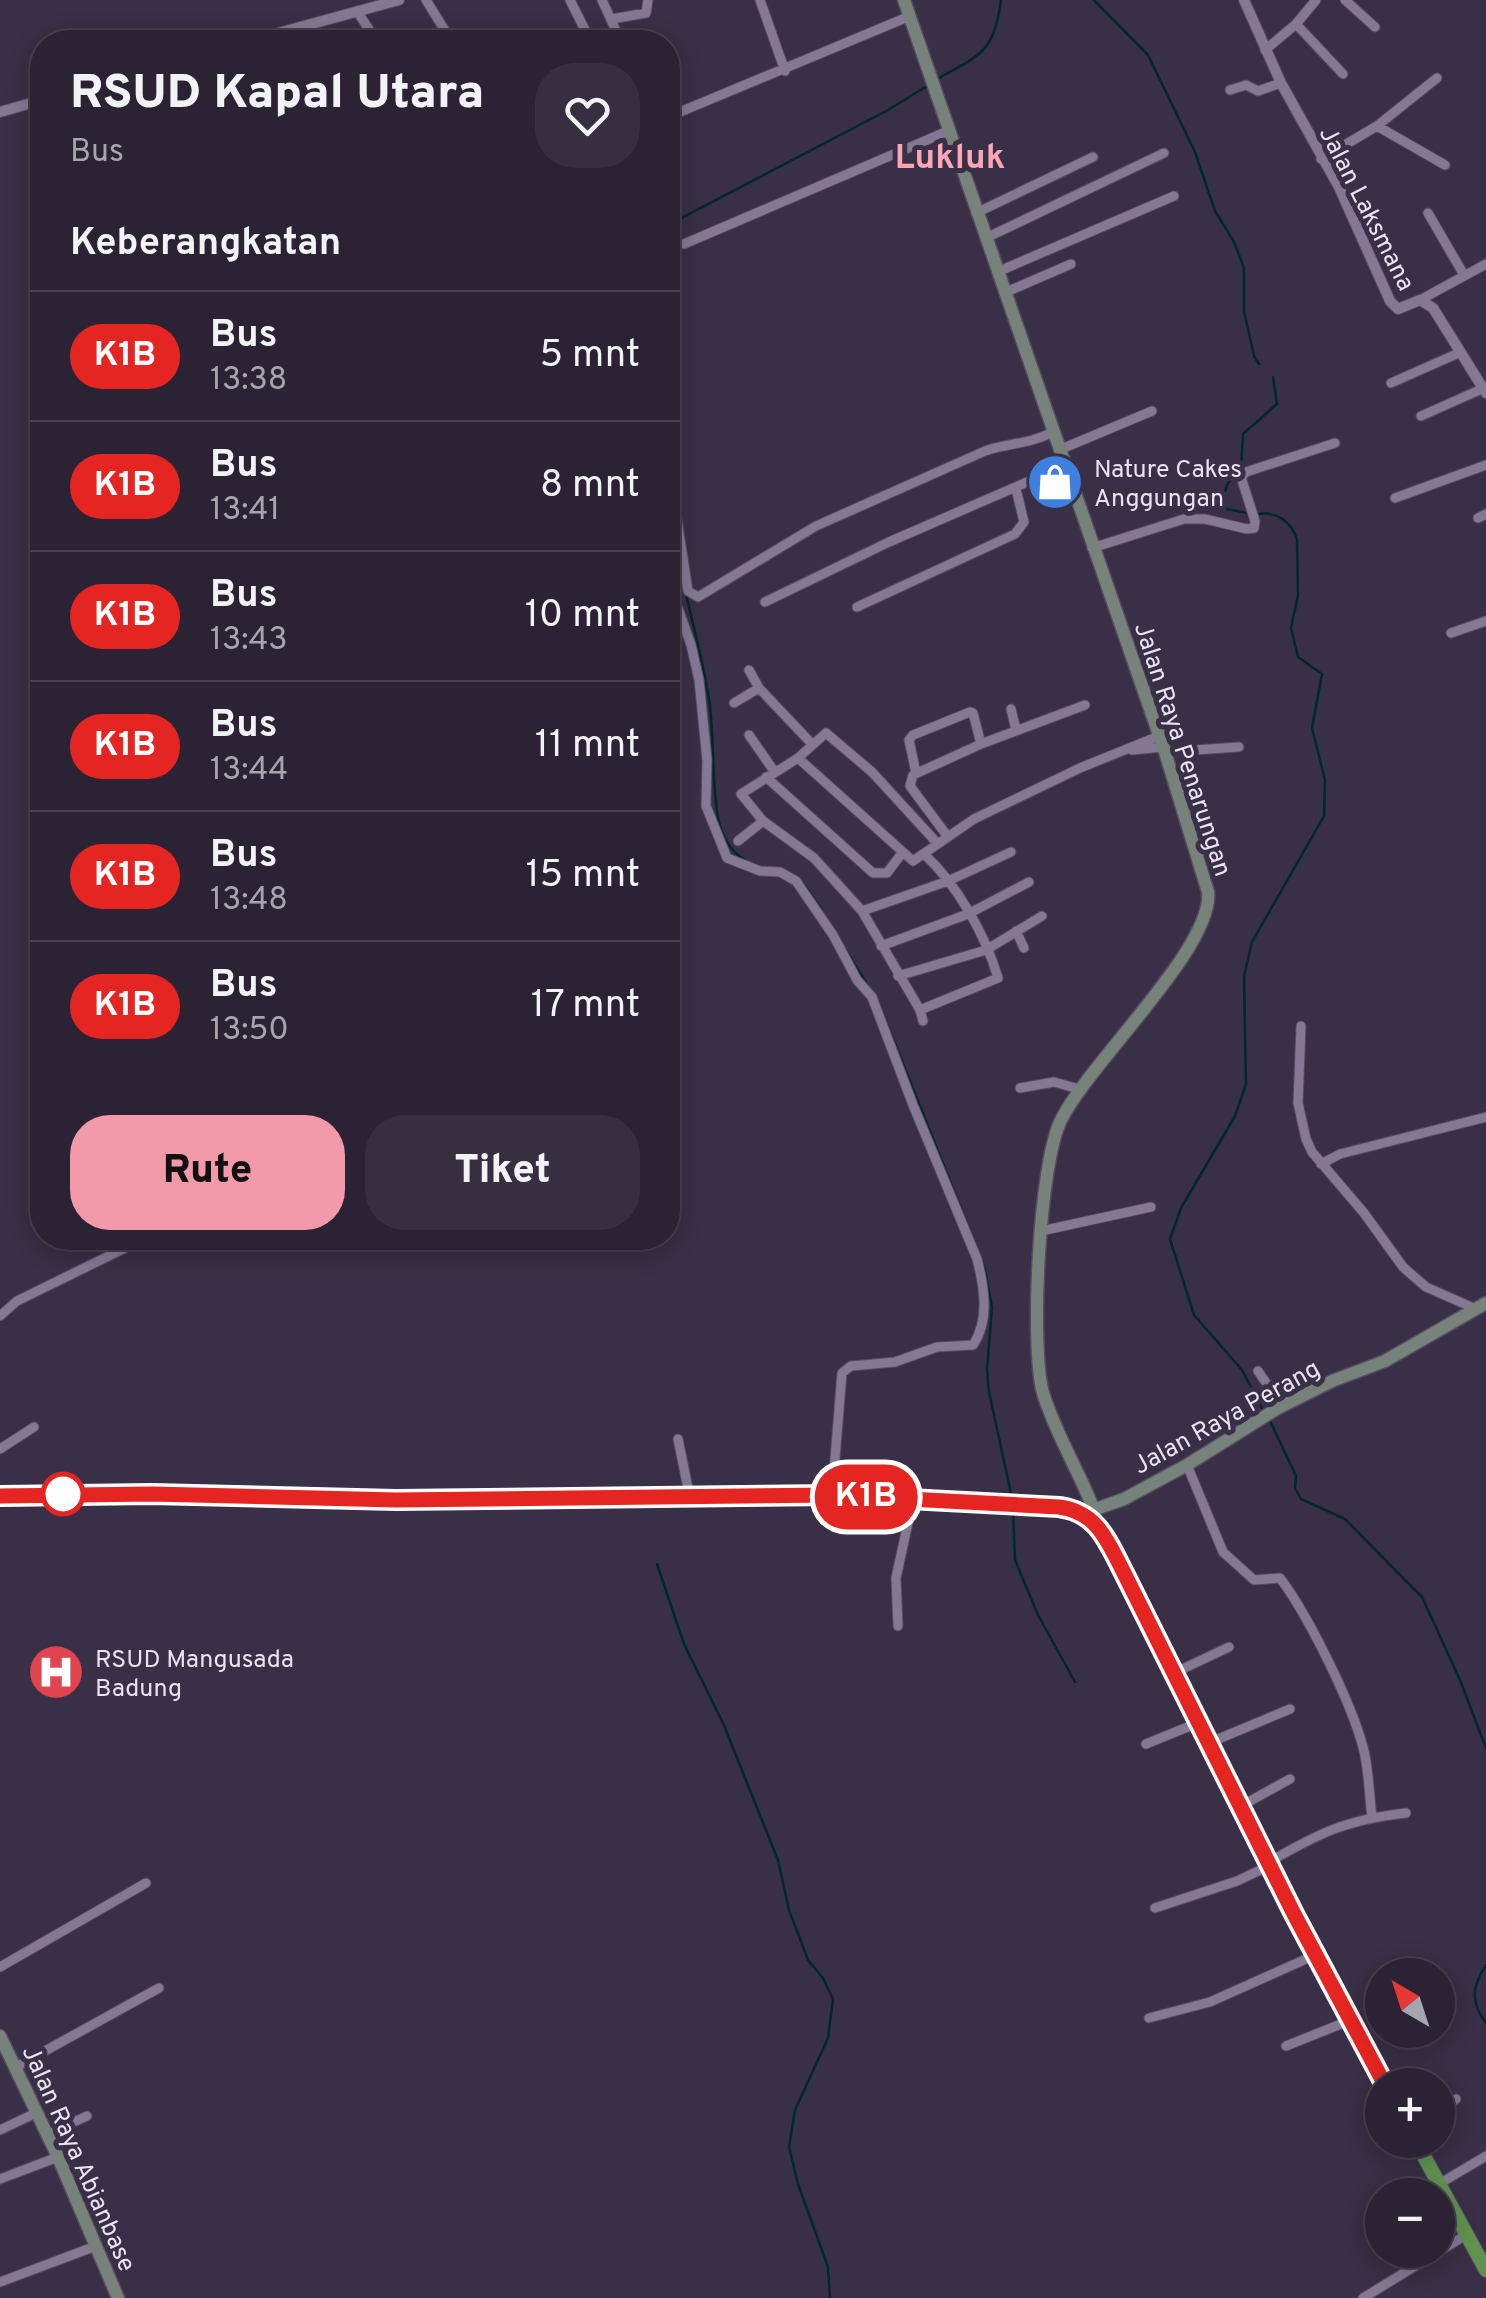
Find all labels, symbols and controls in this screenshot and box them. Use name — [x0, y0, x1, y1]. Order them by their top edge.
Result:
button: heart — [535, 63, 640, 168]
text: RSUD Kapal Utara — [70, 65, 484, 125]
street label: Jalan Laksmana — [1310, 122, 1421, 297]
text: Bus — [70, 133, 124, 173]
district label: Lukluk — [895, 137, 1005, 181]
text: Keberangkatan — [70, 220, 341, 269]
text: Bus — [210, 312, 277, 361]
text: 5 mnt — [540, 332, 640, 381]
text: K1B — [94, 334, 156, 378]
text: 13:38 — [210, 361, 287, 401]
text: Bus — [210, 442, 277, 491]
shop icon: Nature Cakes Anggungan — [1025, 452, 1085, 512]
place label: Nature Cakes Anggungan — [1094, 455, 1242, 516]
text: 8 mnt — [540, 462, 640, 511]
text: K1B — [94, 464, 156, 508]
text: 13:41 — [210, 491, 280, 531]
text: Bus — [210, 572, 277, 621]
text: 10 mnt — [525, 592, 640, 641]
text: K1B — [94, 594, 156, 638]
street label: Jalan Raya Penarungan — [1125, 619, 1237, 881]
text: 13:43 — [210, 621, 288, 661]
text: Bus — [210, 702, 277, 751]
text: 11 mnt — [535, 722, 640, 771]
text: K1B — [94, 724, 156, 768]
text: 13:44 — [210, 751, 288, 791]
text: Bus — [210, 832, 277, 881]
text: 15 mnt — [525, 852, 640, 901]
text: K1B — [94, 854, 156, 898]
text: 13:48 — [210, 881, 288, 921]
text: Bus — [210, 962, 277, 1011]
text: 17 mnt — [531, 982, 640, 1031]
text: K1B — [94, 984, 156, 1028]
text: 13:50 — [210, 1011, 289, 1051]
button: Rute — [70, 1115, 345, 1230]
button: Tiket — [365, 1115, 640, 1230]
street label: Jalan Raya Perang — [1128, 1354, 1327, 1483]
line badge: K1B — [808, 1464, 924, 1530]
unlabelled marker — [42, 1473, 84, 1515]
text: K1B — [835, 1475, 897, 1519]
hospital icon: RSUD Mangusada Badung — [26, 1642, 86, 1702]
place label: RSUD Mangusada Badung — [95, 1645, 294, 1706]
north arrow — [1365, 1958, 1455, 2048]
map controls — [1365, 1958, 1455, 2268]
street label: Jalan Raya Abianbase — [13, 2041, 142, 2277]
button: + — [1365, 2068, 1455, 2158]
button: − — [1365, 2178, 1455, 2268]

